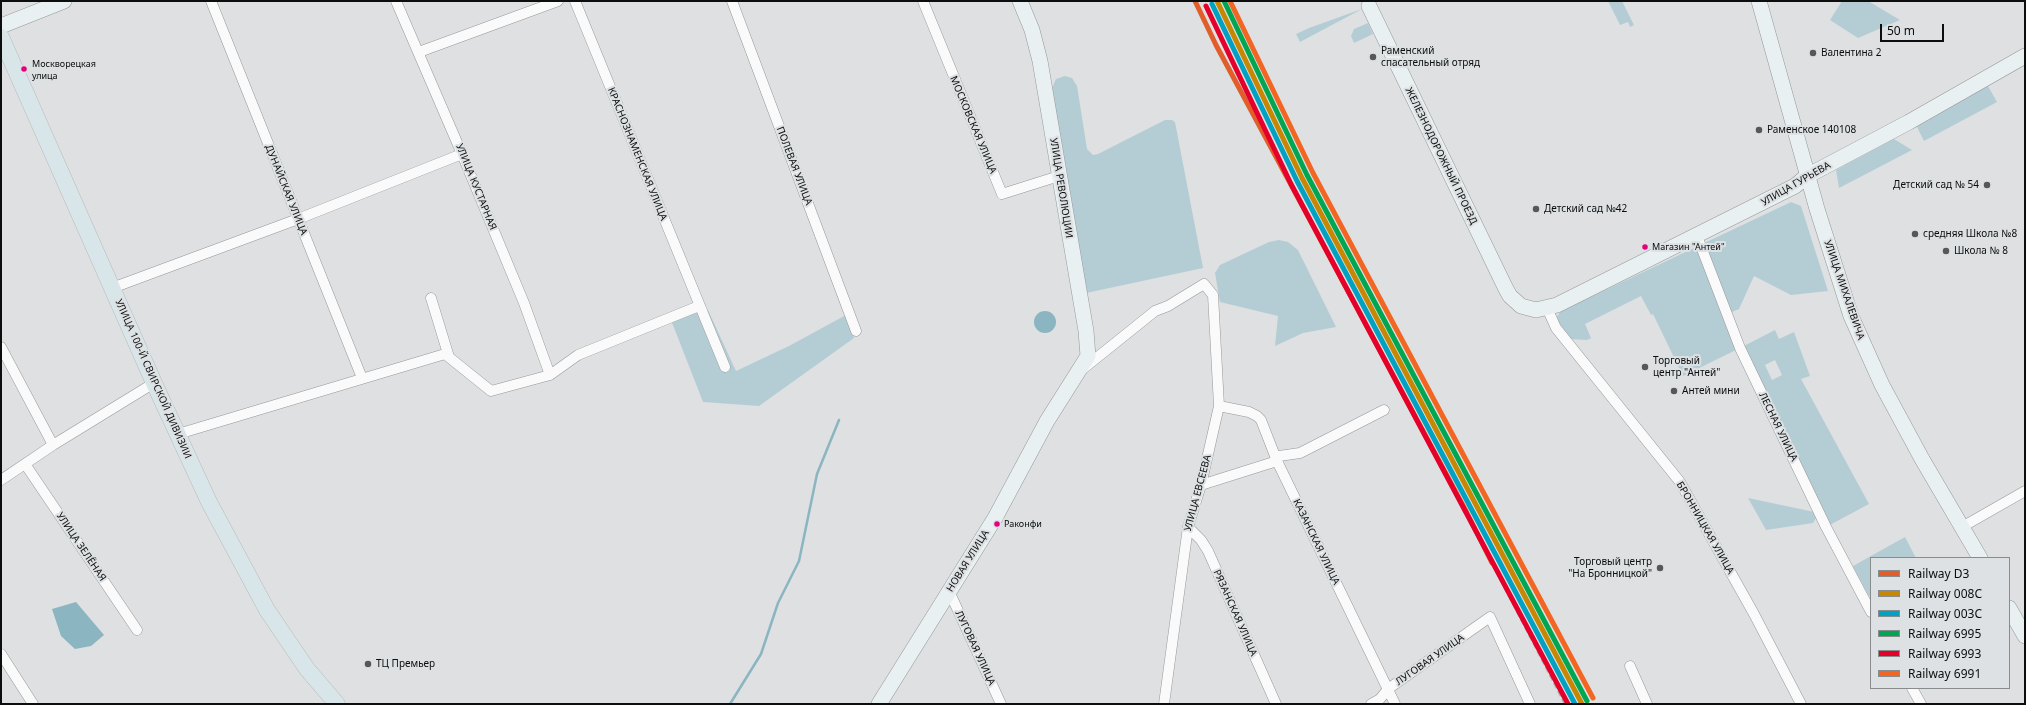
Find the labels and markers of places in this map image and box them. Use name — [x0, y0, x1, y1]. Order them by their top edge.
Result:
place label: Раменский спасательный отряд — [1381, 45, 1480, 68]
place label: Валентина 2 — [1821, 47, 1881, 59]
marker: Валентина 2 — [1808, 48, 1818, 58]
marker: Раменский спасательный отряд — [1368, 52, 1378, 62]
place label: Москворецкая улица — [32, 59, 96, 80]
marker: Москворецкая улица — [19, 64, 29, 74]
place label: Раменское 140108 — [1767, 124, 1856, 136]
marker: Раменское 140108 — [1754, 125, 1764, 135]
place label: Детский сад № 54 — [1893, 179, 1979, 191]
marker: Детский сад № 54 — [1982, 180, 1992, 190]
place label: Детский сад №42 — [1544, 203, 1627, 215]
marker: Детский сад №42 — [1531, 204, 1541, 214]
place label: средняя Школа №8 — [1923, 228, 2017, 240]
marker: средняя Школа №8 — [1910, 229, 1920, 239]
marker: Магазин "Антей" — [1640, 242, 1650, 252]
place label: Магазин "Антей" — [1652, 242, 1725, 252]
place label: Школа № 8 — [1954, 245, 2008, 257]
marker: Школа № 8 — [1941, 246, 1951, 256]
place label: Торговый центр "Антей" — [1653, 355, 1720, 378]
marker: Торговый центр "Антей" — [1640, 362, 1650, 372]
place label: Антей мини — [1682, 385, 1740, 397]
marker: Антей мини — [1669, 386, 1679, 396]
marker: Раконфи — [992, 519, 1002, 529]
place label: Раконфи — [1004, 519, 1042, 529]
place label: Торговый центр "На Бронницкой" — [1568, 556, 1652, 580]
marker: Торговый центр "На Бронницкой" — [1655, 563, 1665, 573]
place label: ТЦ Премьер — [376, 658, 435, 670]
marker: ТЦ Премьер — [363, 659, 373, 669]

